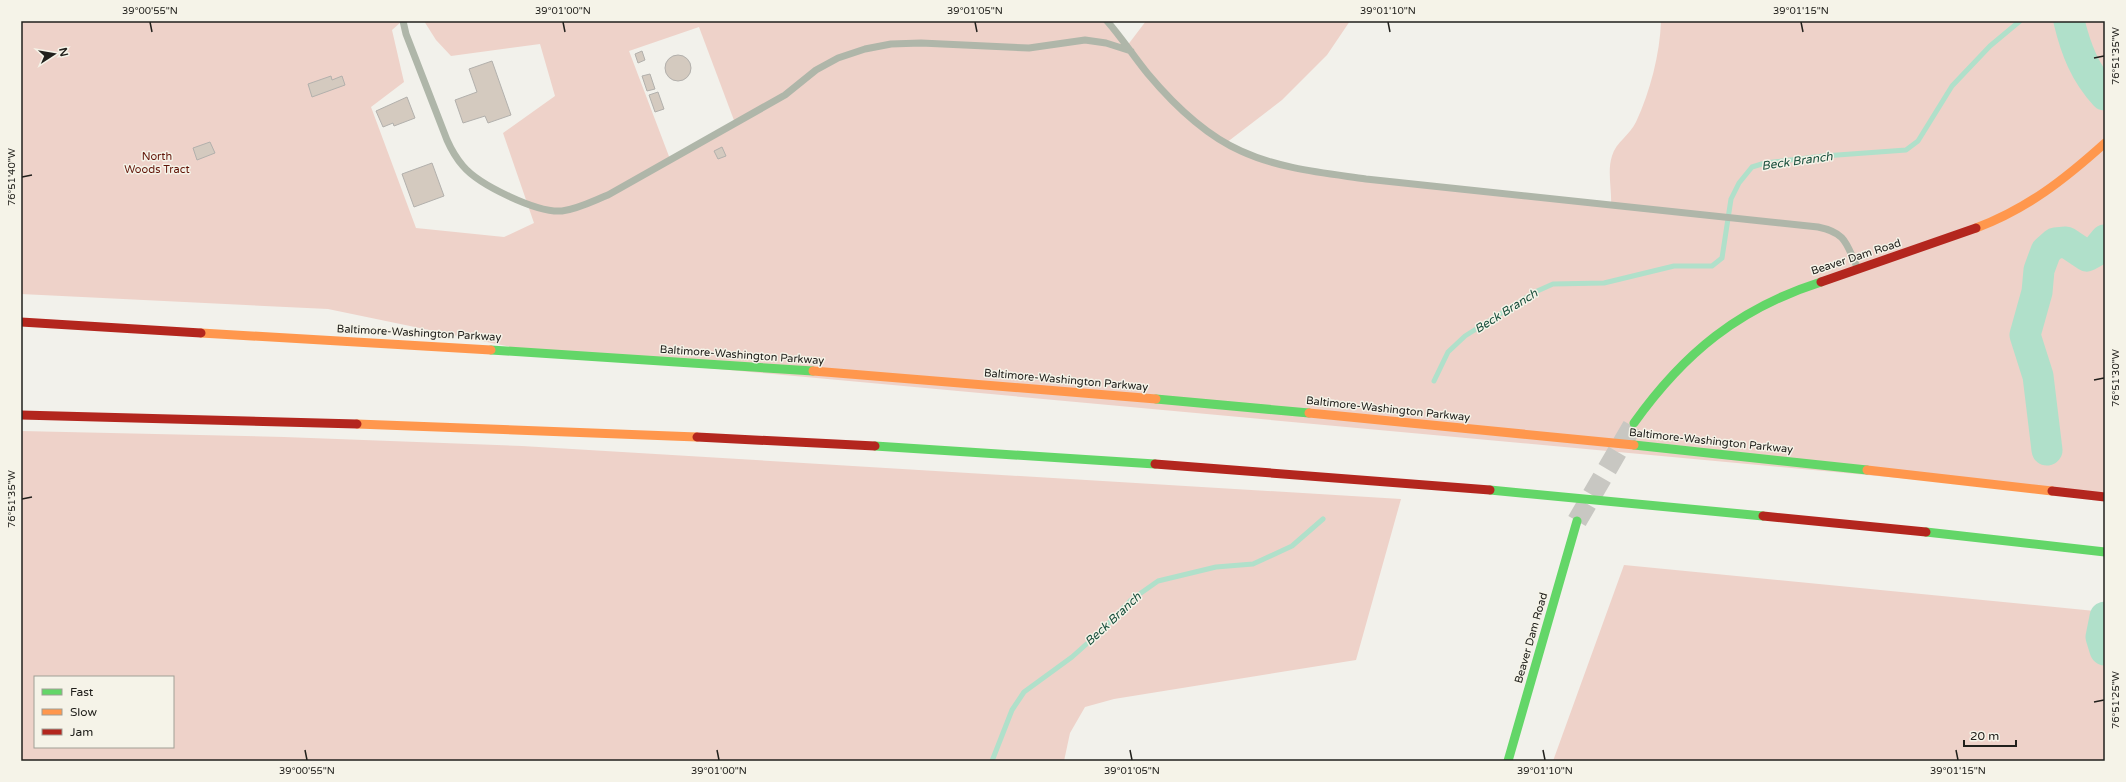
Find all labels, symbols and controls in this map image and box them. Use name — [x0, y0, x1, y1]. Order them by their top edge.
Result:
text: 39°00'55"N — [122, 5, 178, 17]
text: 39°01'00"N — [535, 5, 591, 17]
text: 39°01'05"N — [947, 5, 1003, 17]
text: 39°01'10"N — [1360, 5, 1416, 17]
text: 39°01'15"N — [1773, 5, 1829, 17]
text: 76°51'35"W — [2110, 27, 2122, 85]
north arrow — [34, 34, 74, 74]
text: N — [56, 46, 71, 58]
text: 76°51'40"W — [6, 148, 18, 206]
water label: Beck Branch — [1761, 149, 1834, 173]
park label: North Woods Tract — [124, 150, 190, 176]
street label: Beaver Dam Road — [1809, 236, 1903, 278]
water label: Beck Branch — [1472, 286, 1541, 336]
street label: Baltimore-Washington Parkway — [336, 322, 502, 344]
street label: Baltimore-Washington Parkway — [659, 343, 825, 367]
text: 76°51'30"W — [2110, 349, 2122, 407]
street label: Baltimore-Washington Parkway — [983, 366, 1149, 394]
street label: Baltimore-Washington Parkway — [1305, 394, 1471, 424]
street label: Baltimore-Washington Parkway — [1628, 426, 1794, 456]
text: 76°51'35"W — [6, 470, 18, 528]
water label: Beck Branch — [1082, 589, 1144, 649]
street label: Beaver Dam Road — [1512, 591, 1550, 685]
text: 76°51'25"W — [2110, 671, 2122, 729]
legend — [34, 676, 174, 748]
text: Fast — [70, 685, 94, 699]
text: Slow — [70, 705, 97, 719]
scale bar — [1964, 722, 2016, 748]
text: Jam — [70, 725, 93, 739]
text: 20 m — [1970, 729, 1999, 743]
text: 39°00'55"N — [279, 765, 335, 777]
text: 39°01'00"N — [691, 765, 747, 777]
text: 39°01'05"N — [1104, 765, 1160, 777]
text: 39°01'10"N — [1517, 765, 1573, 777]
text: 39°01'15"N — [1930, 765, 1986, 777]

